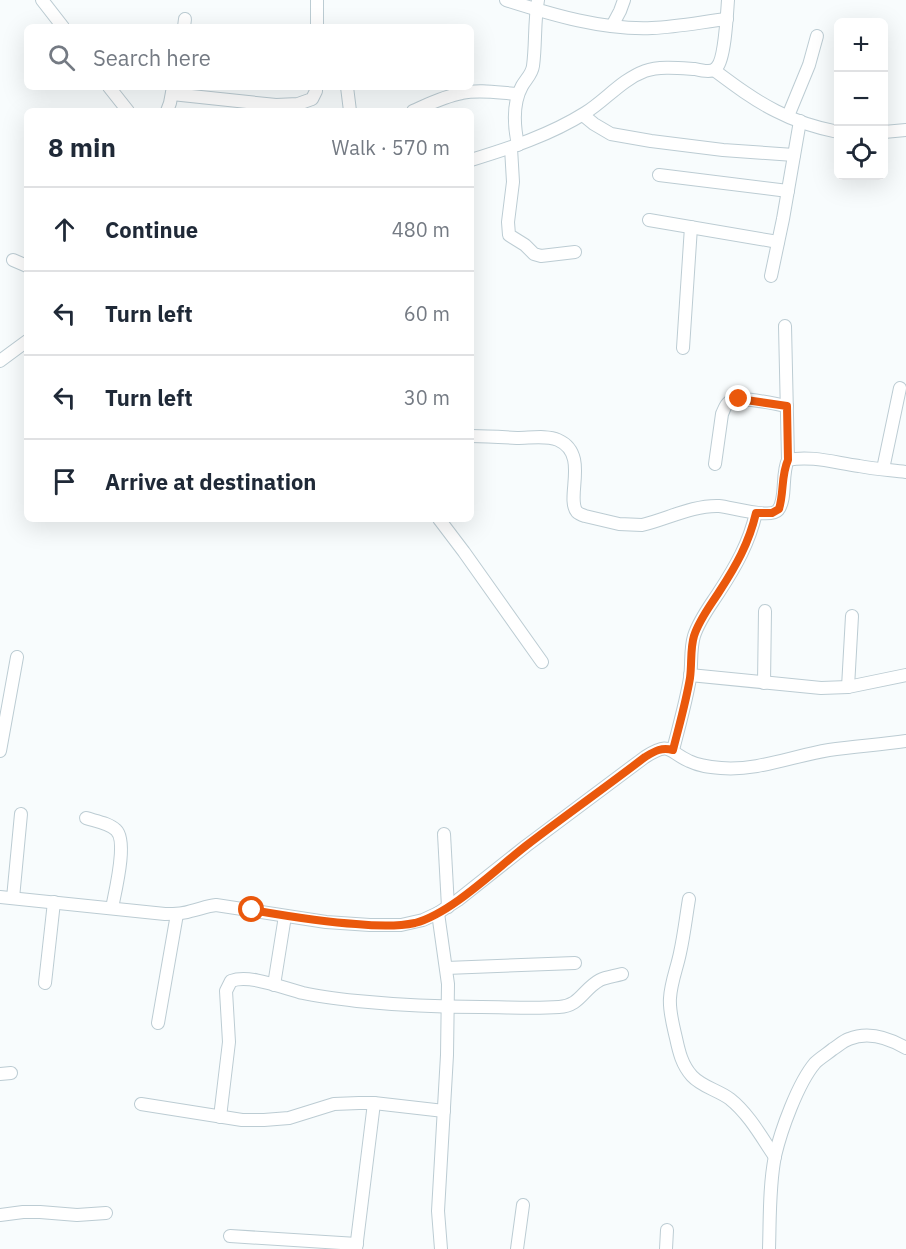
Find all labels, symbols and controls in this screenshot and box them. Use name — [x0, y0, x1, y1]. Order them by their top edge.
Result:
map controls — [834, 18, 888, 180]
button: + — [834, 18, 888, 72]
search box — [24, 24, 474, 90]
icon: search — [45, 41, 78, 74]
text: Search here — [93, 43, 211, 72]
button: − — [834, 72, 888, 126]
button: locate — [834, 126, 888, 180]
text: 8 min — [48, 130, 116, 164]
text: Walk · 570 m — [332, 134, 450, 161]
icon: ahead — [48, 213, 81, 246]
text: Continue — [105, 215, 198, 244]
text: 480 m — [392, 216, 450, 243]
icon: left — [48, 297, 81, 330]
text: Turn left — [105, 299, 193, 328]
text: 60 m — [404, 300, 450, 327]
icon: left — [48, 381, 81, 414]
text: Turn left — [105, 383, 193, 412]
text: 30 m — [404, 384, 450, 411]
route end — [725, 385, 751, 411]
icon: arrive — [48, 465, 81, 498]
text: Arrive at destination — [105, 467, 316, 496]
route start — [238, 896, 264, 922]

